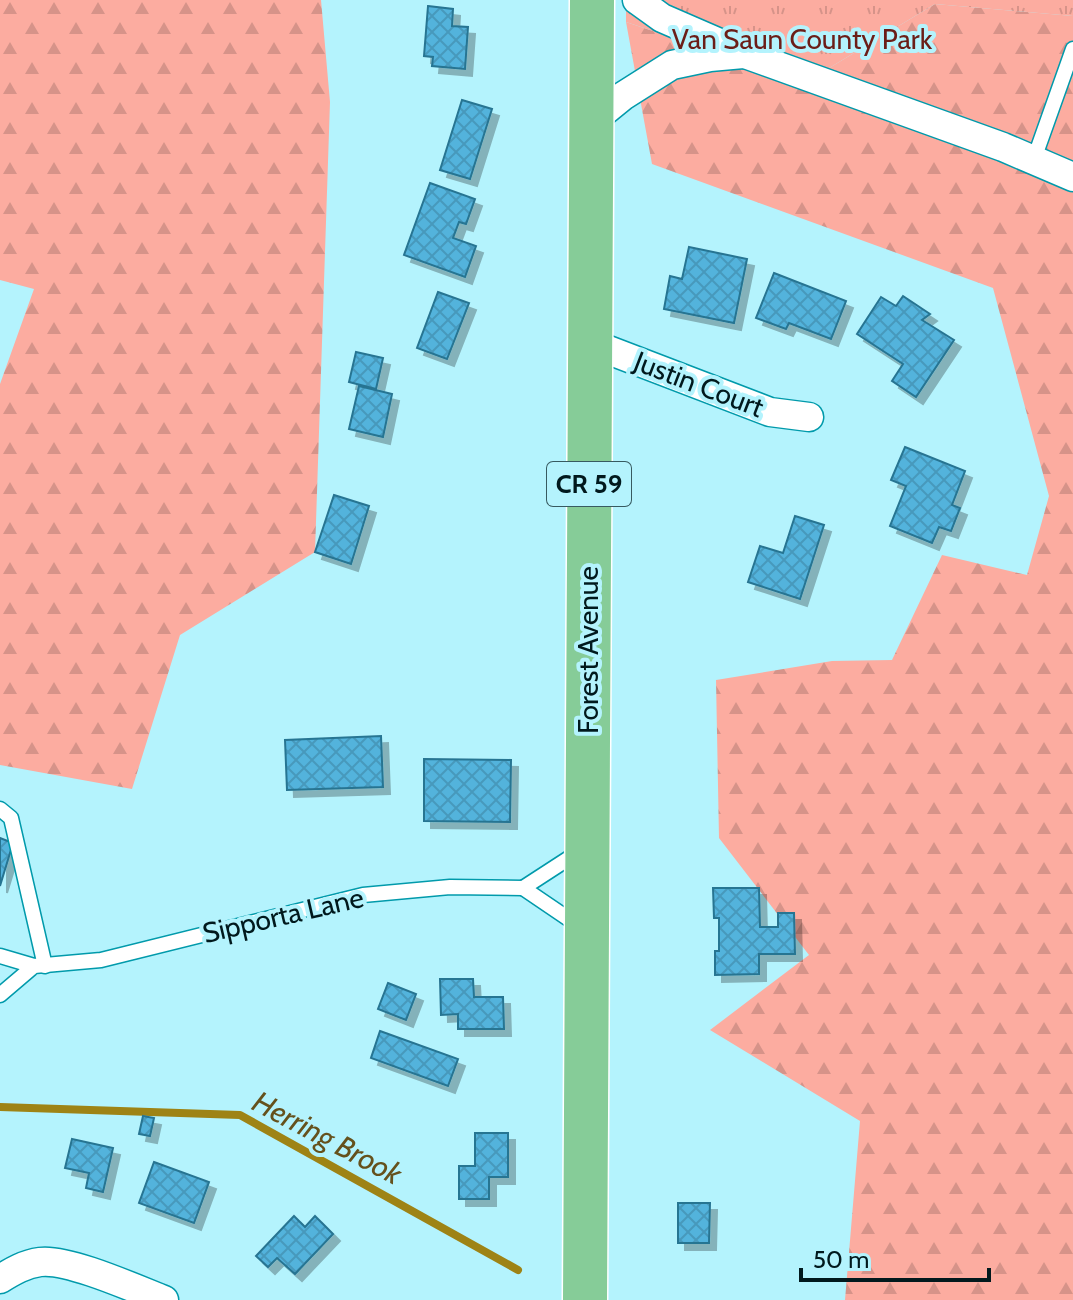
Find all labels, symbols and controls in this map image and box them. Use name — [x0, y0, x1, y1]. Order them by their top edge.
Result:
park label: Van Saun County Park — [672, 22, 933, 56]
street label: Justin Court — [629, 343, 768, 424]
road number: CR 59 — [547, 462, 631, 506]
street label: Forest Avenue — [571, 566, 605, 734]
street label: Sipporta Lane — [199, 880, 367, 950]
water label: Herring Brook — [246, 1083, 409, 1193]
scale bar — [801, 1232, 989, 1282]
text: 50 m — [813, 1245, 869, 1274]

